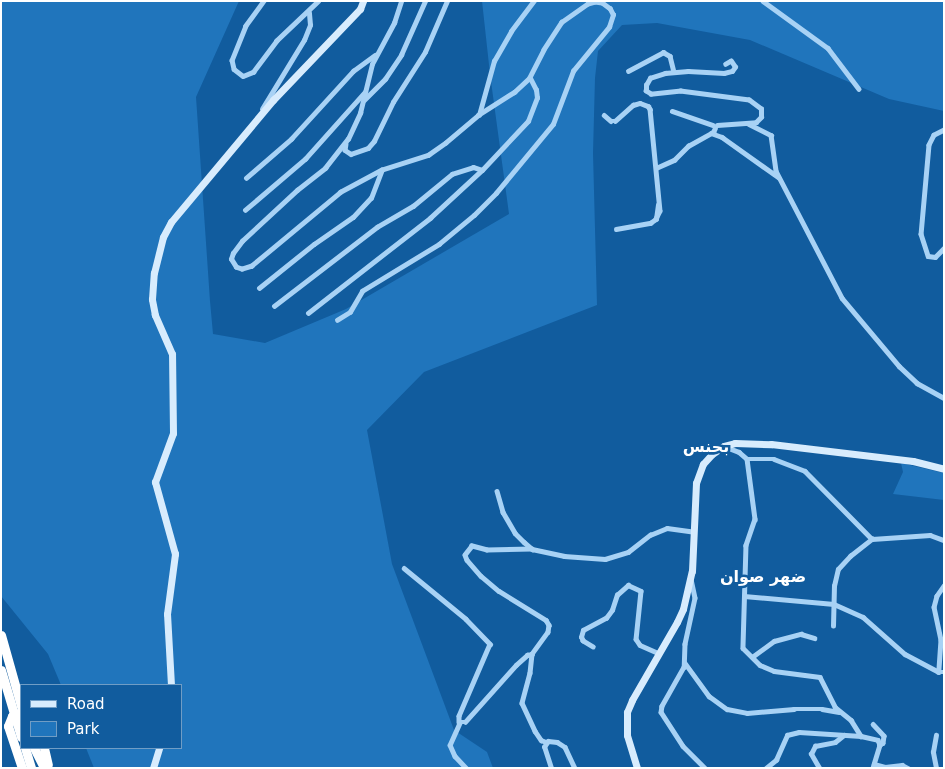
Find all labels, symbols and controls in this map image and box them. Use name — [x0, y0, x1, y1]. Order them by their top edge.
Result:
district label: بحنس — [683, 437, 729, 457]
district label: ضهر صوان — [720, 567, 806, 587]
legend — [20, 684, 182, 749]
text: Road — [67, 695, 105, 713]
text: Park — [67, 720, 99, 738]

